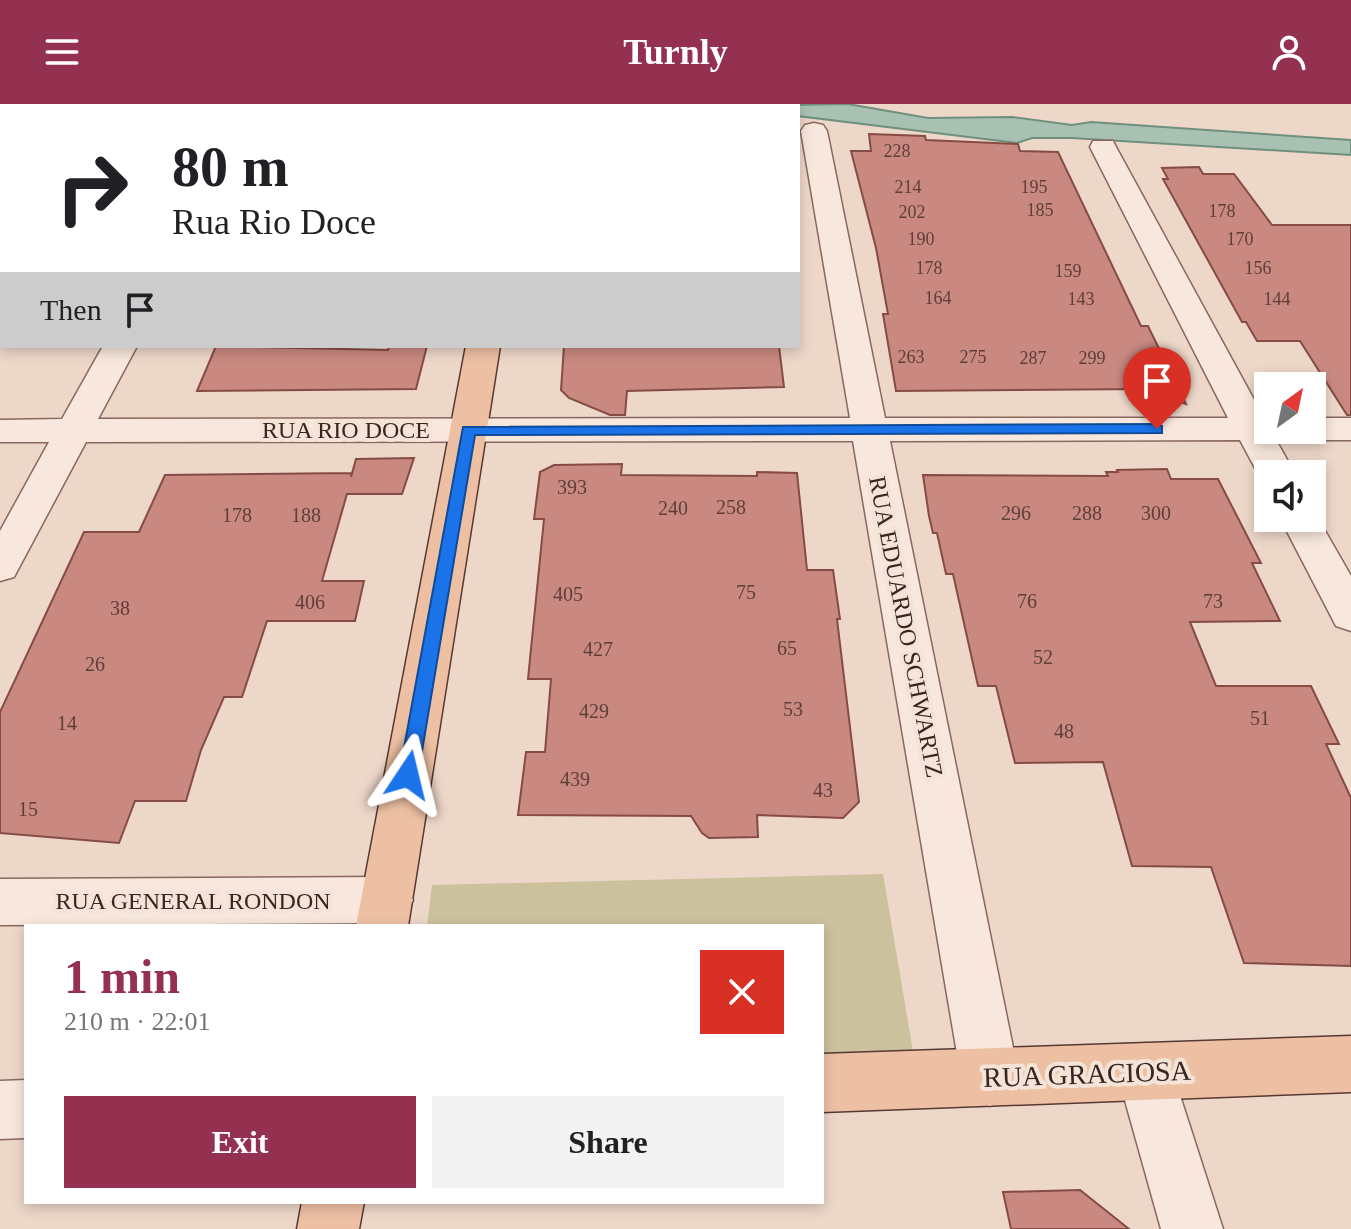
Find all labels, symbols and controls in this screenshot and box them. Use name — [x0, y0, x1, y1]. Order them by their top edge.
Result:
icon: menu — [40, 30, 84, 74]
icon: person — [1267, 30, 1311, 74]
text: Turnly — [623, 32, 728, 72]
icon: right — [40, 136, 144, 240]
text: 80 m — [172, 136, 289, 198]
house number: 228 — [884, 141, 911, 161]
house number: 214 — [895, 177, 922, 197]
house number: 195 — [1021, 177, 1048, 197]
house number: 185 — [1027, 200, 1054, 220]
house number: 178 — [1209, 201, 1236, 221]
text: Rua Rio Doce — [172, 202, 376, 242]
house number: 202 — [899, 202, 926, 222]
house number: 190 — [908, 229, 935, 249]
house number: 170 — [1227, 229, 1254, 249]
house number: 178 — [916, 258, 943, 278]
house number: 156 — [1245, 258, 1272, 278]
house number: 159 — [1055, 261, 1082, 281]
icon: arrive — [118, 288, 162, 332]
house number: 164 — [925, 288, 952, 308]
house number: 143 — [1068, 289, 1095, 309]
house number: 144 — [1264, 289, 1291, 309]
text: Then — [40, 293, 102, 326]
house number: 263 — [898, 347, 925, 367]
house number: 275 — [960, 347, 987, 367]
pin — [1123, 347, 1191, 429]
house number: 287 — [1020, 348, 1047, 368]
house number: 299 — [1079, 348, 1106, 368]
icon: arrive — [1135, 359, 1179, 403]
north arrow — [1254, 372, 1326, 444]
map controls — [1254, 372, 1326, 532]
street label: RUA RIO DOCE — [262, 417, 430, 443]
button: sound — [1254, 460, 1326, 532]
street label: RUA EDUARDO SCHWARTZ — [864, 474, 948, 780]
house number: 393 — [557, 476, 587, 498]
house number: 258 — [716, 496, 746, 518]
house number: 240 — [658, 497, 688, 519]
house number: 296 — [1001, 502, 1031, 524]
house number: 288 — [1072, 502, 1102, 524]
house number: 300 — [1141, 502, 1171, 524]
house number: 178 — [222, 504, 252, 526]
house number: 188 — [291, 504, 321, 526]
house number: 75 — [736, 581, 756, 603]
house number: 405 — [553, 583, 583, 605]
house number: 76 — [1017, 590, 1037, 612]
house number: 73 — [1203, 590, 1223, 612]
house number: 406 — [295, 591, 325, 613]
house number: 38 — [110, 597, 130, 619]
house number: 65 — [777, 637, 797, 659]
house number: 427 — [583, 638, 613, 660]
house number: 52 — [1033, 646, 1053, 668]
house number: 26 — [85, 653, 105, 675]
house number: 53 — [783, 698, 803, 720]
house number: 429 — [579, 700, 609, 722]
house number: 51 — [1250, 707, 1270, 729]
house number: 14 — [57, 712, 77, 734]
house number: 48 — [1054, 720, 1074, 742]
position arrow — [366, 733, 450, 817]
house number: 439 — [560, 768, 590, 790]
house number: 43 — [813, 779, 833, 801]
house number: 15 — [18, 798, 38, 820]
street label: RUA GENERAL RONDON — [55, 888, 331, 914]
text: 1 min — [64, 950, 180, 1003]
button: close — [700, 950, 784, 1034]
text: 210 m · 22:01 — [64, 1007, 211, 1036]
street label: RUA GRACIOSA — [983, 1055, 1192, 1093]
button: Exit — [64, 1096, 416, 1188]
button: Share — [432, 1096, 784, 1188]

